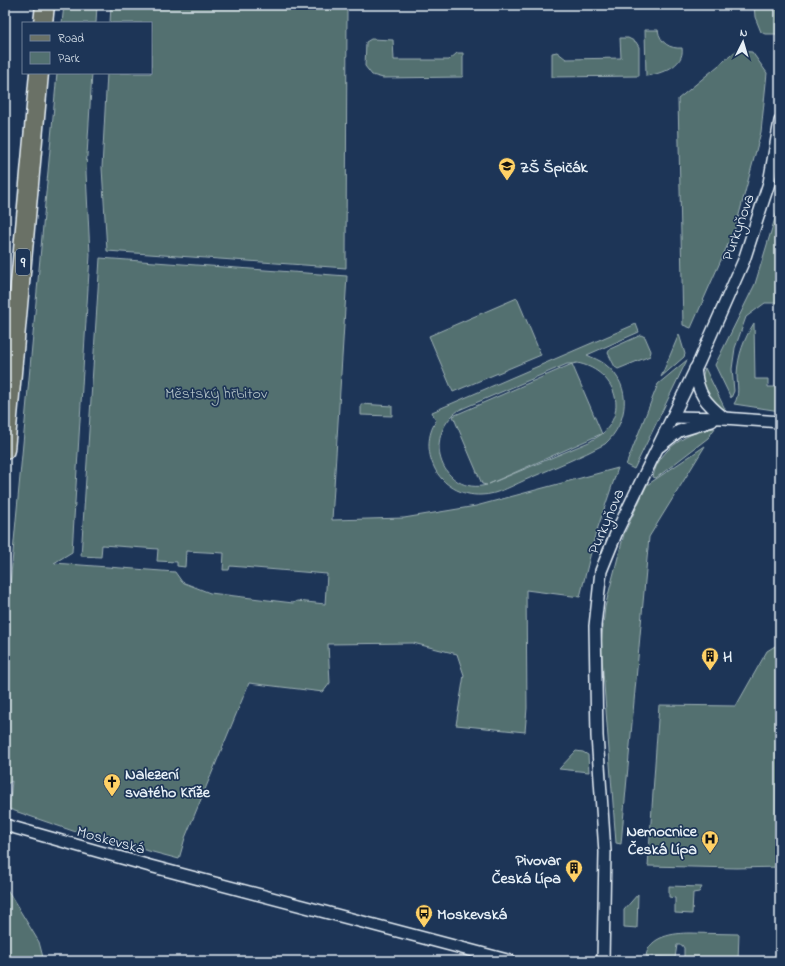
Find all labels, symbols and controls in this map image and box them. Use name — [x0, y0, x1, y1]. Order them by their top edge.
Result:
legend — [22, 22, 152, 74]
north arrow — [723, 22, 763, 62]
text: N — [739, 25, 748, 41]
text: Road — [58, 30, 84, 48]
text: Park — [58, 50, 80, 68]
school or university icon: ZŠ Špičák — [497, 156, 517, 181]
place label: ZŠ Špičák — [520, 156, 588, 180]
street label: Purkyňova — [716, 191, 762, 264]
road number: 9 — [16, 249, 30, 275]
park label: Městský hřbitov — [165, 382, 268, 406]
street label: Purkyňova — [582, 485, 631, 558]
building icon: H — [700, 646, 720, 671]
place label: H — [723, 646, 732, 670]
place label: Nalezení svatého Kříže — [125, 763, 211, 805]
church icon: Nalezení svatého Kříže — [102, 772, 122, 797]
street label: Moskevská — [74, 820, 147, 862]
place label: Nemocnice Česká Lípa — [626, 820, 698, 862]
hospital icon: Nemocnice Česká Lípa — [700, 829, 720, 854]
place label: Pivovar Česká Lípa — [492, 849, 562, 891]
building icon: Pivovar Česká Lípa — [564, 858, 584, 883]
bus stop icon: Moskevská — [414, 903, 434, 928]
place label: Moskevská — [437, 903, 508, 927]

